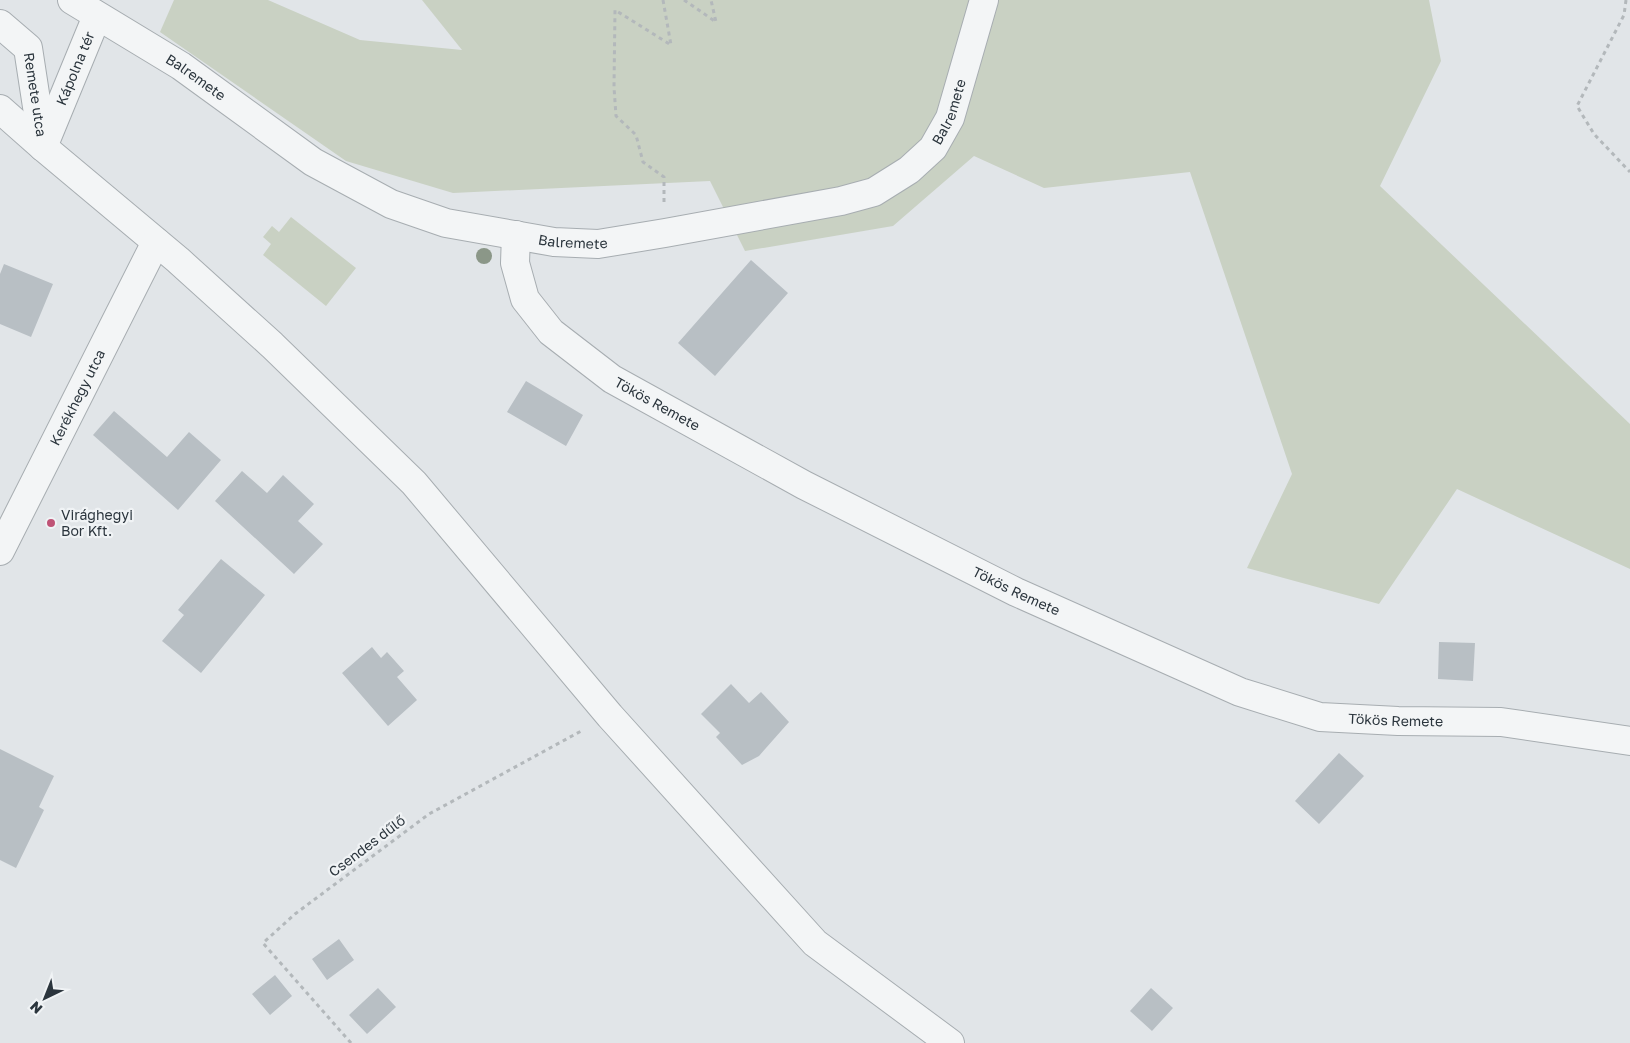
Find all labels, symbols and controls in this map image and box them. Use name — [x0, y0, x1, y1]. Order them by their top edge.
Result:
street label: Kápolna tér — [52, 28, 98, 108]
street label: Balremete — [163, 50, 229, 104]
street label: Remete utca — [21, 51, 50, 138]
street label: Balremete — [928, 77, 969, 147]
street label: Balremete — [537, 230, 609, 252]
street label: Kerékhegy utca — [46, 346, 108, 448]
street label: Tökös Remete — [612, 373, 703, 434]
place label: Virághegyi Bor Kft. — [61, 506, 133, 539]
marker: Virághegyi Bor Kft. — [45, 517, 57, 529]
street label: Tökös Remete — [970, 562, 1063, 619]
street label: Tökös Remete — [1348, 709, 1443, 729]
street label: Csendes dűlő — [325, 811, 409, 880]
north arrow — [20, 973, 70, 1023]
text: N — [26, 998, 45, 1018]

